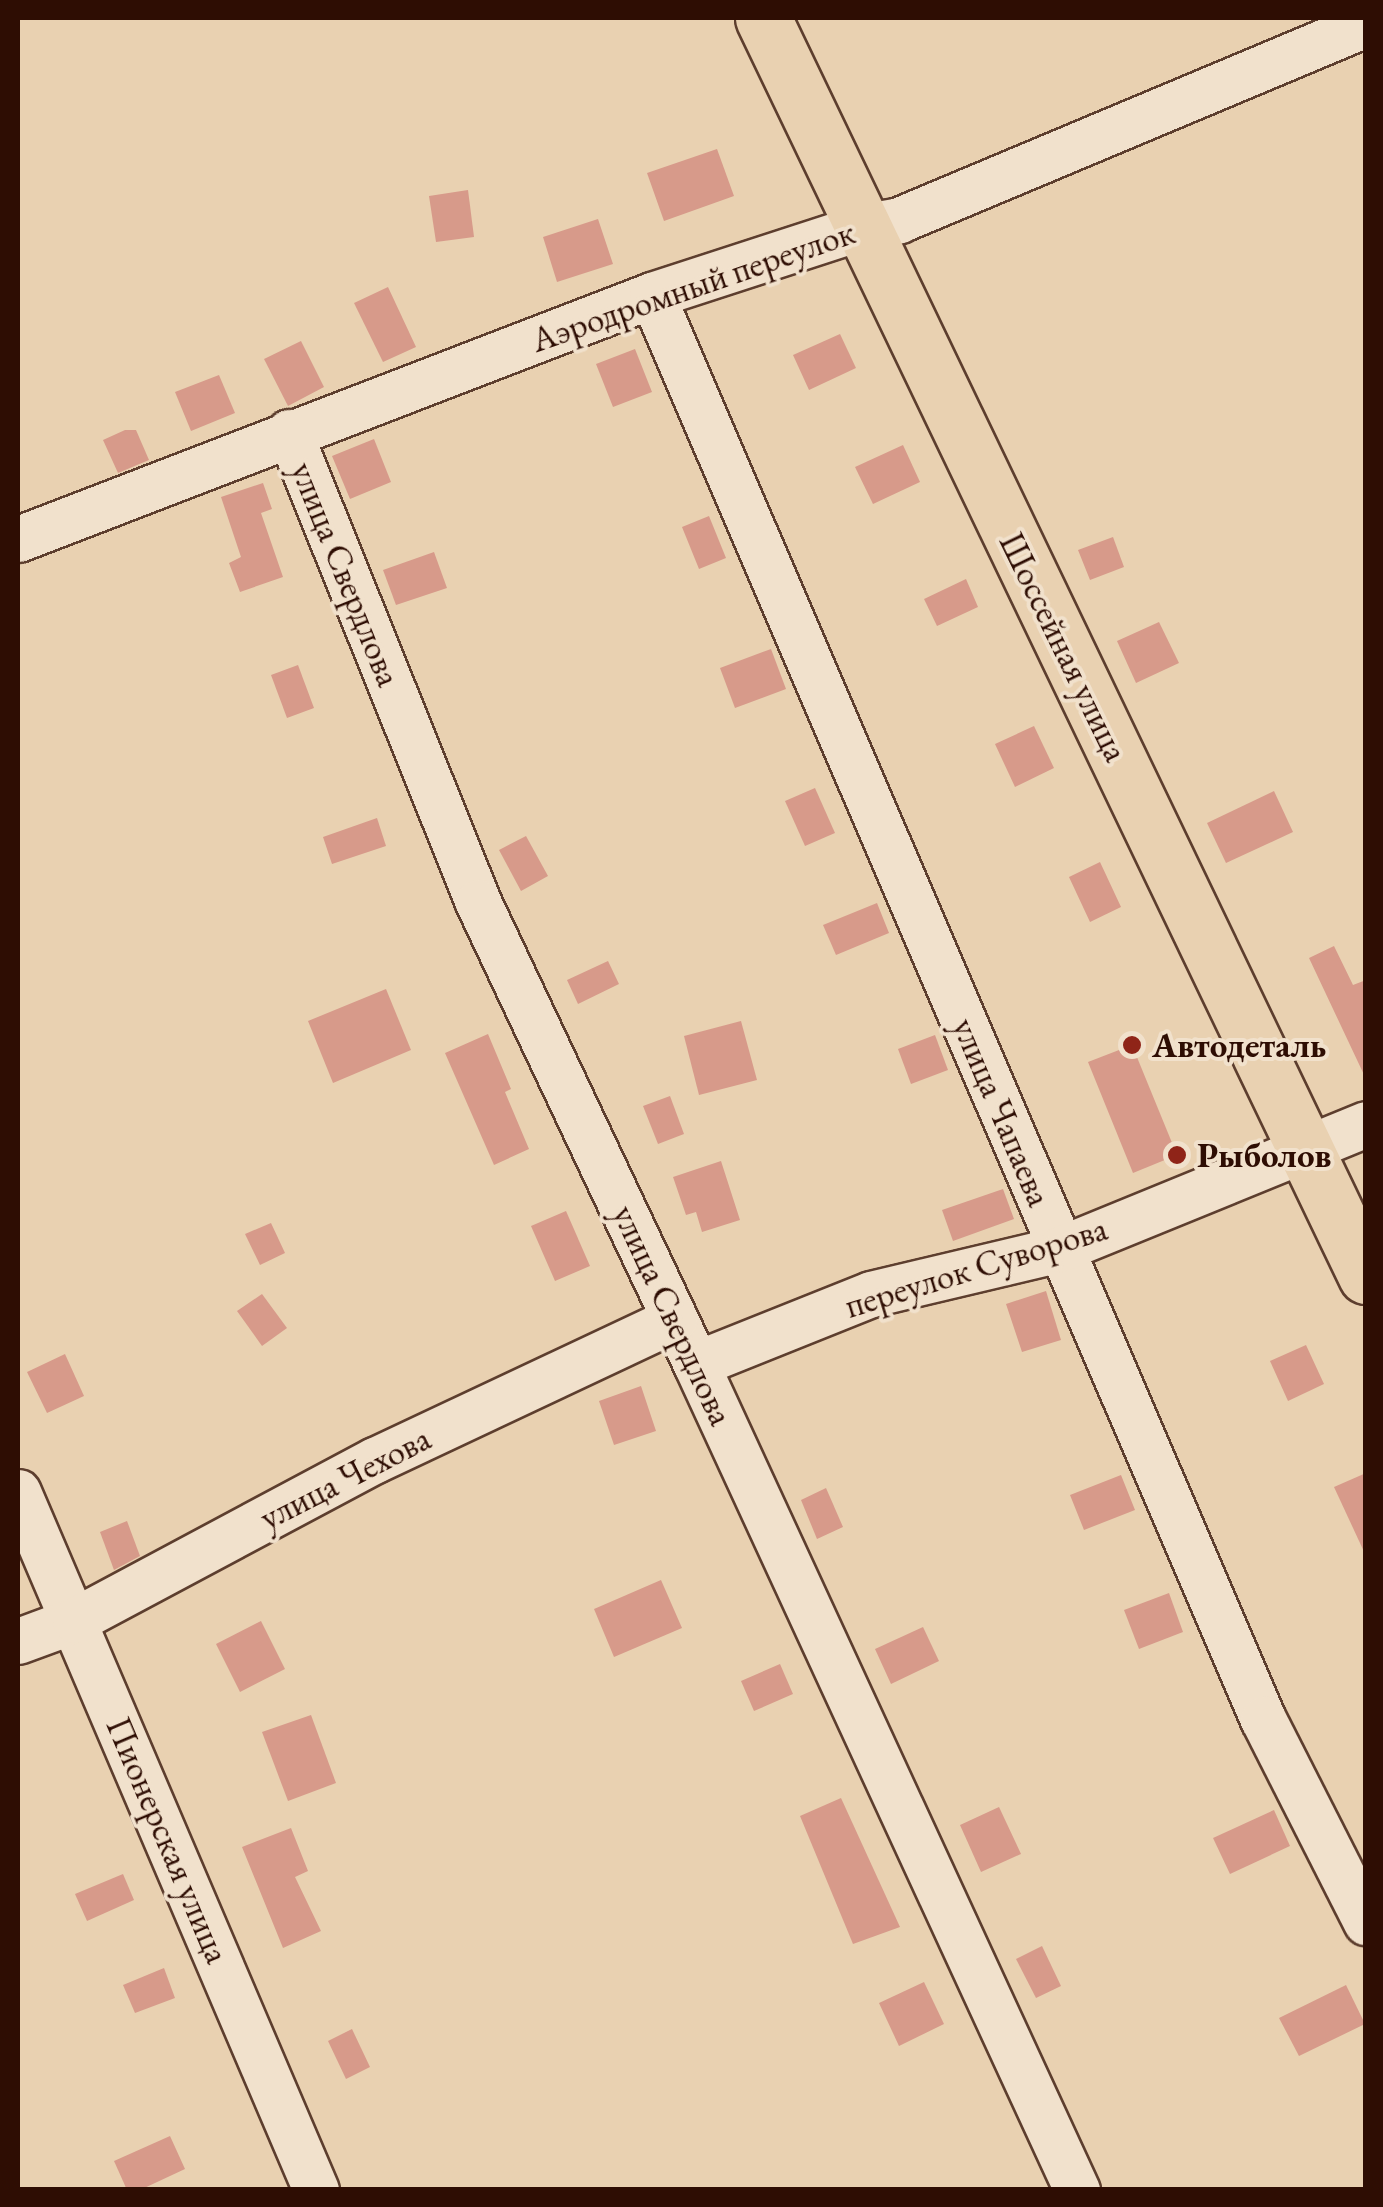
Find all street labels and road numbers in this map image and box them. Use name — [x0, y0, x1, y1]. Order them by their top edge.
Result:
street label: Аэродромный переулок — [526, 211, 860, 361]
street label: улица Свердлова — [282, 456, 410, 692]
street label: Шоссейная улица — [990, 526, 1138, 768]
street label: улица Чапаева — [944, 1012, 1060, 1212]
street label: улица Свердлова — [604, 1198, 742, 1432]
street label: переулок Суворова — [840, 1207, 1112, 1327]
street label: улица Чехова — [253, 1417, 437, 1539]
street label: Пионерская улица — [97, 1711, 239, 1969]

